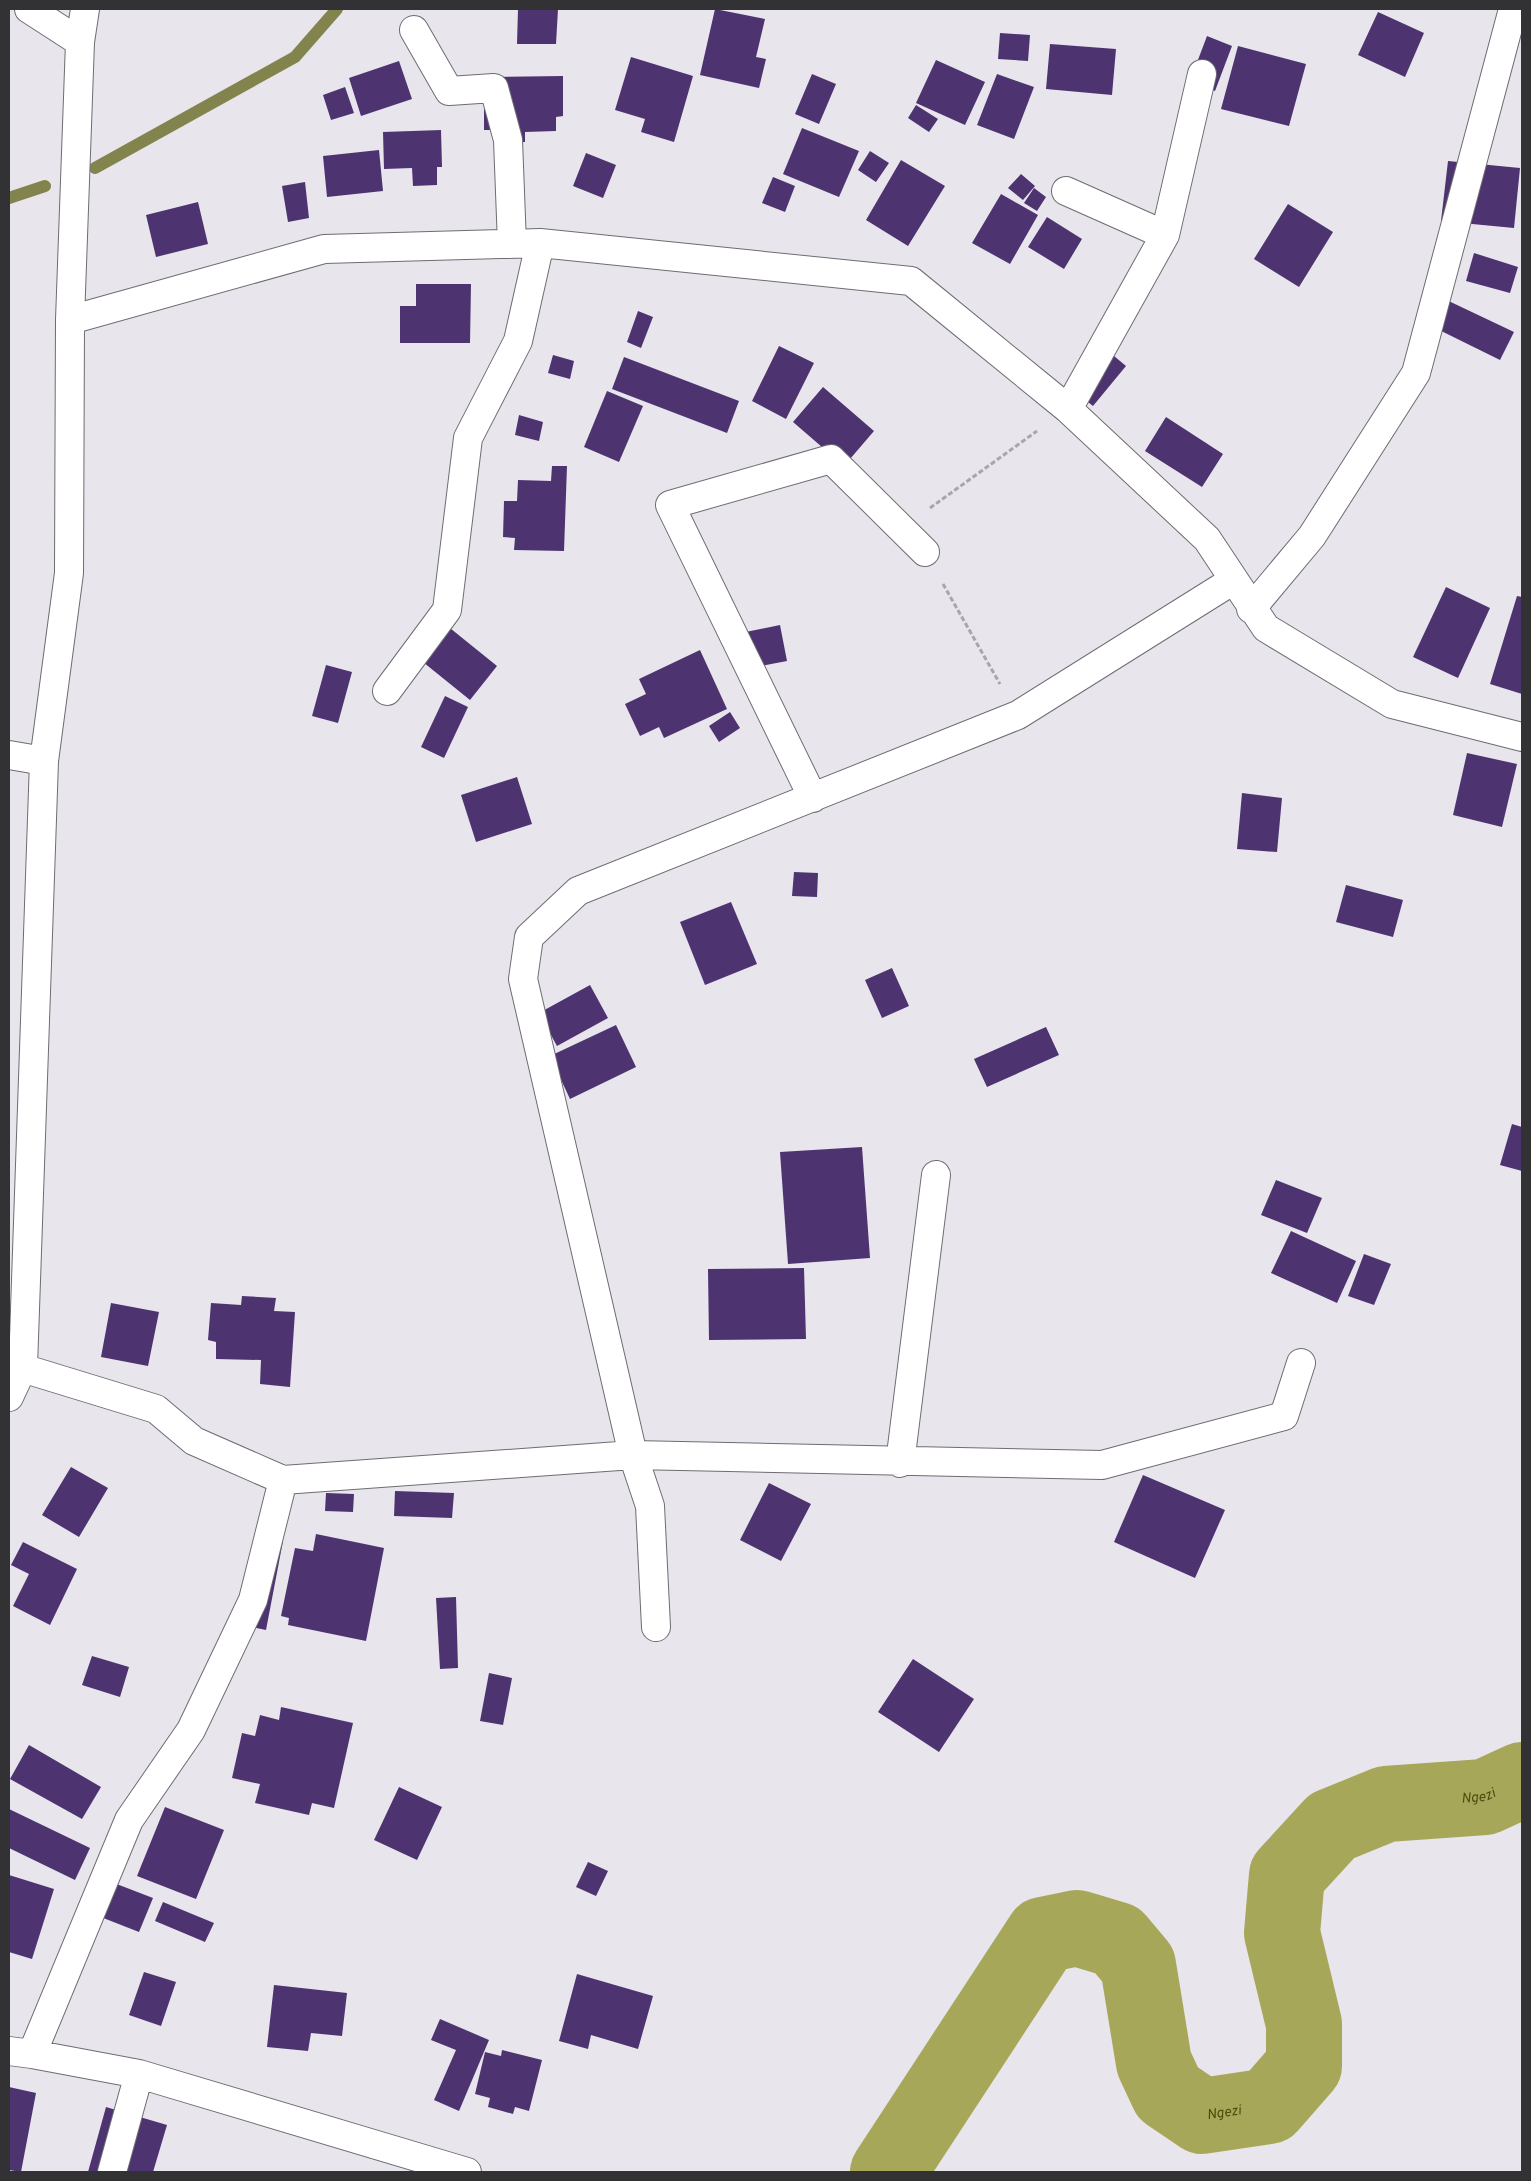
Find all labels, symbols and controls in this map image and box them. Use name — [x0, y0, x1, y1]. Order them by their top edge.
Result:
water label: Ngezi — [1461, 1784, 1500, 1807]
water label: Ngezi — [1206, 2102, 1244, 2124]

